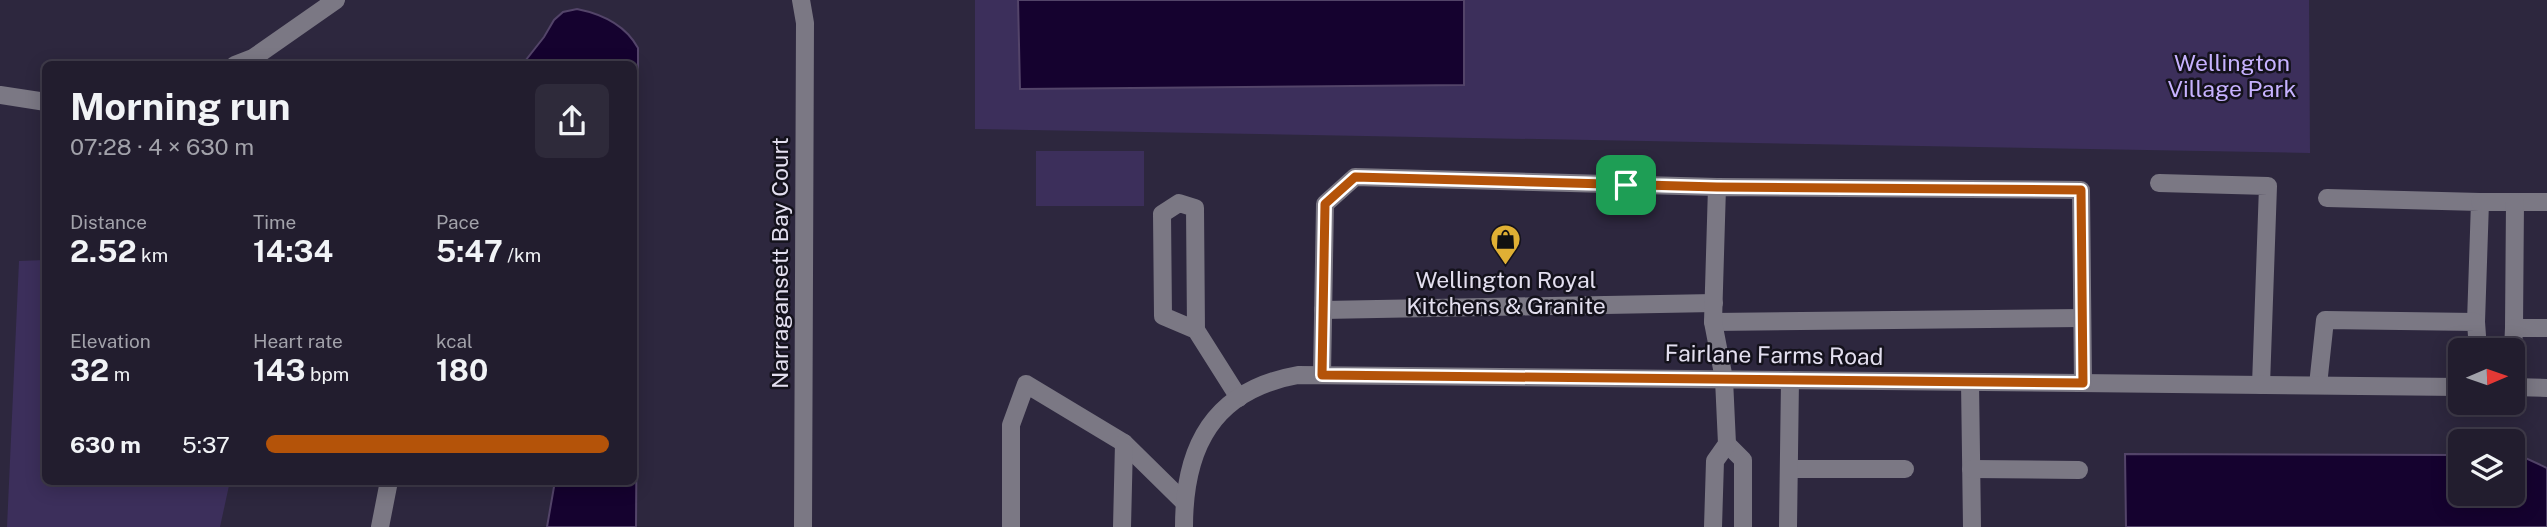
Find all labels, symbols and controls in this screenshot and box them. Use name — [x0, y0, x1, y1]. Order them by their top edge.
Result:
park label: Wellington Village Park — [2168, 49, 2297, 102]
text: Morning run — [70, 84, 291, 129]
button: share — [535, 84, 609, 158]
text: 07:28 · 4 × 630 m — [70, 133, 254, 160]
street label: Narragansett Bay Court — [766, 137, 793, 389]
pin — [1596, 155, 1656, 215]
icon: arrive — [1607, 166, 1645, 204]
text: Distance — [70, 211, 147, 233]
text: Time — [253, 211, 296, 233]
text: Pace — [436, 211, 479, 233]
shop icon: Wellington Royal Kitchens & Granite — [1489, 222, 1523, 266]
text: 2.52 — [70, 233, 136, 269]
text: 14:34 — [253, 233, 333, 269]
text: 5:47 — [436, 233, 503, 269]
text: km — [136, 244, 168, 266]
text: /km — [503, 244, 541, 266]
place label: Wellington Royal Kitchens & Granite — [1406, 266, 1606, 319]
text: Elevation — [70, 330, 151, 352]
text: Heart rate — [253, 330, 343, 352]
text: kcal — [436, 330, 473, 352]
north arrow — [2448, 338, 2525, 415]
map controls — [2448, 338, 2525, 506]
street label: Fairlane Farms Road — [1664, 339, 1884, 370]
text: 32 — [70, 352, 109, 388]
text: 143 — [253, 352, 305, 388]
text: 180 — [436, 352, 488, 388]
text: m — [109, 363, 130, 385]
text: bpm — [305, 363, 349, 385]
button: layers — [2448, 429, 2525, 506]
text: 630 m — [70, 431, 141, 458]
text: 5:37 — [182, 431, 230, 458]

